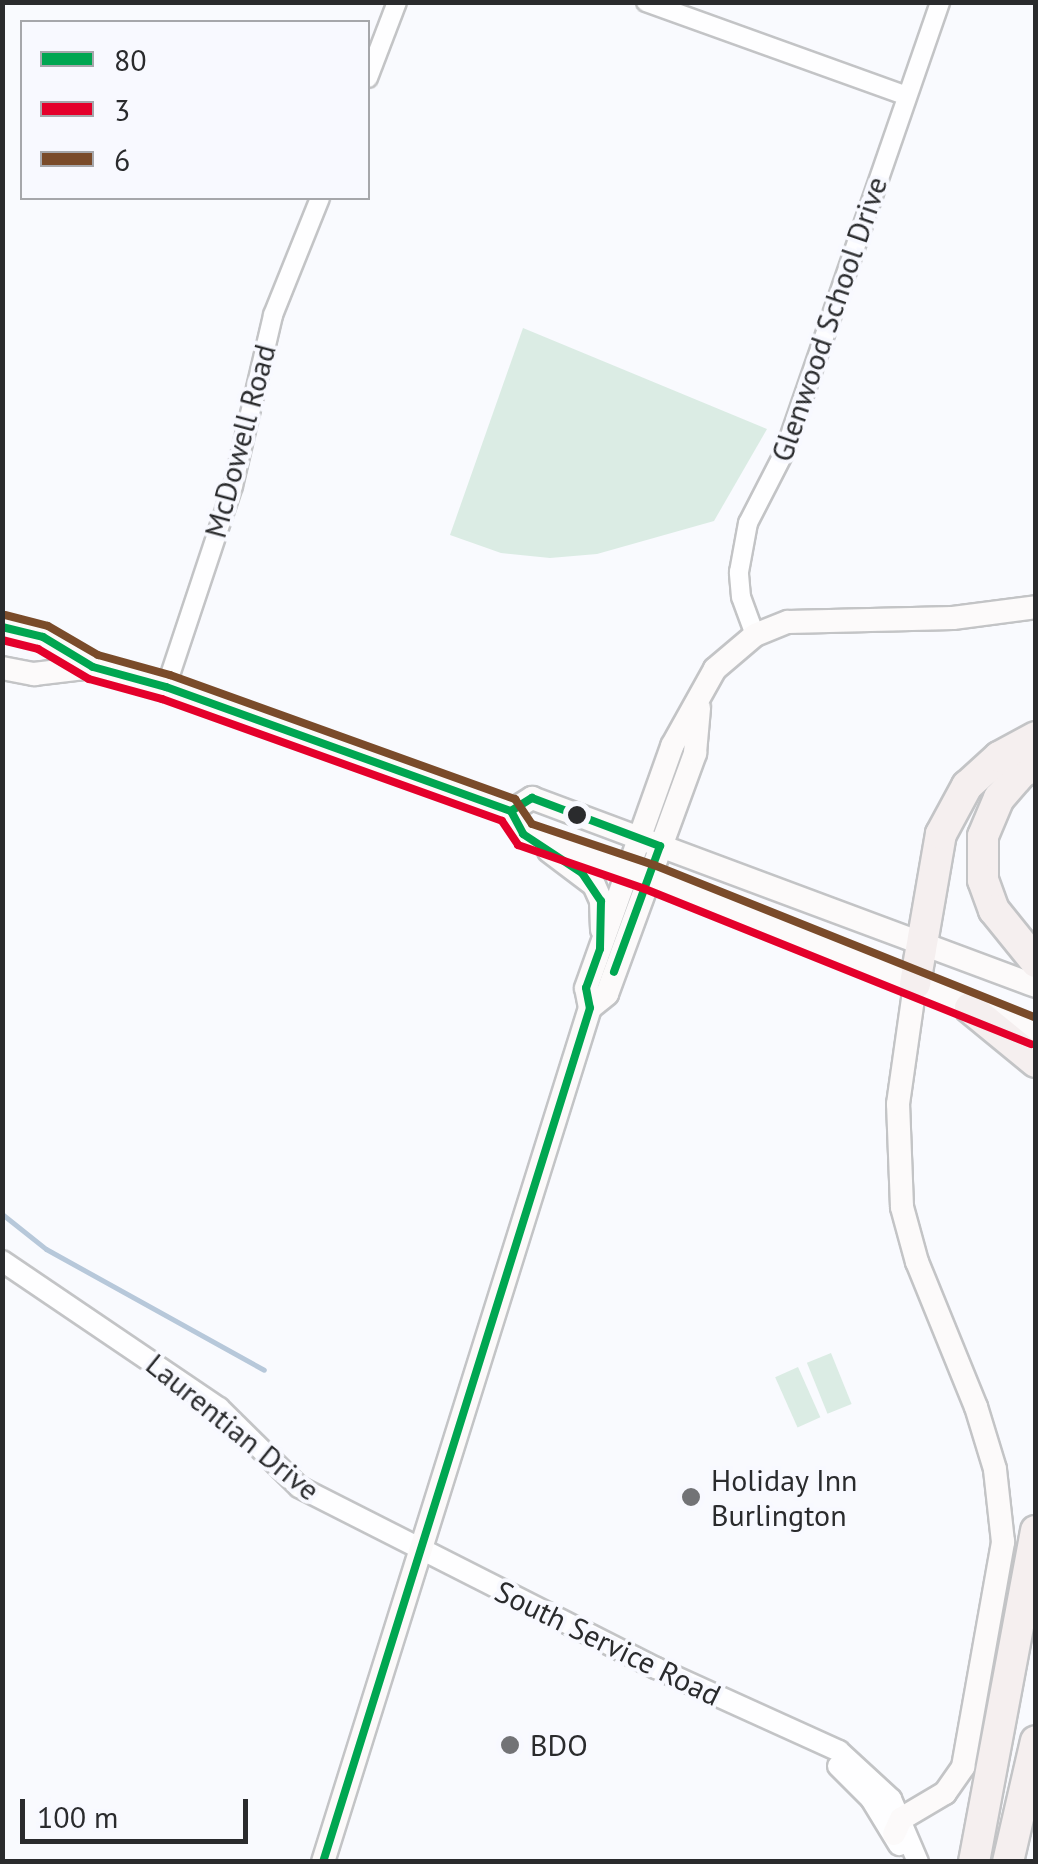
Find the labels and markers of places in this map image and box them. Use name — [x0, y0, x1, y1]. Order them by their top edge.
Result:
unlabelled marker — [567, 805, 587, 825]
place label: Holiday Inn Burlington — [711, 1462, 859, 1532]
marker: Holiday Inn Burlington — [680, 1486, 702, 1508]
place label: BDO — [530, 1727, 588, 1763]
marker: BDO — [499, 1734, 521, 1756]

